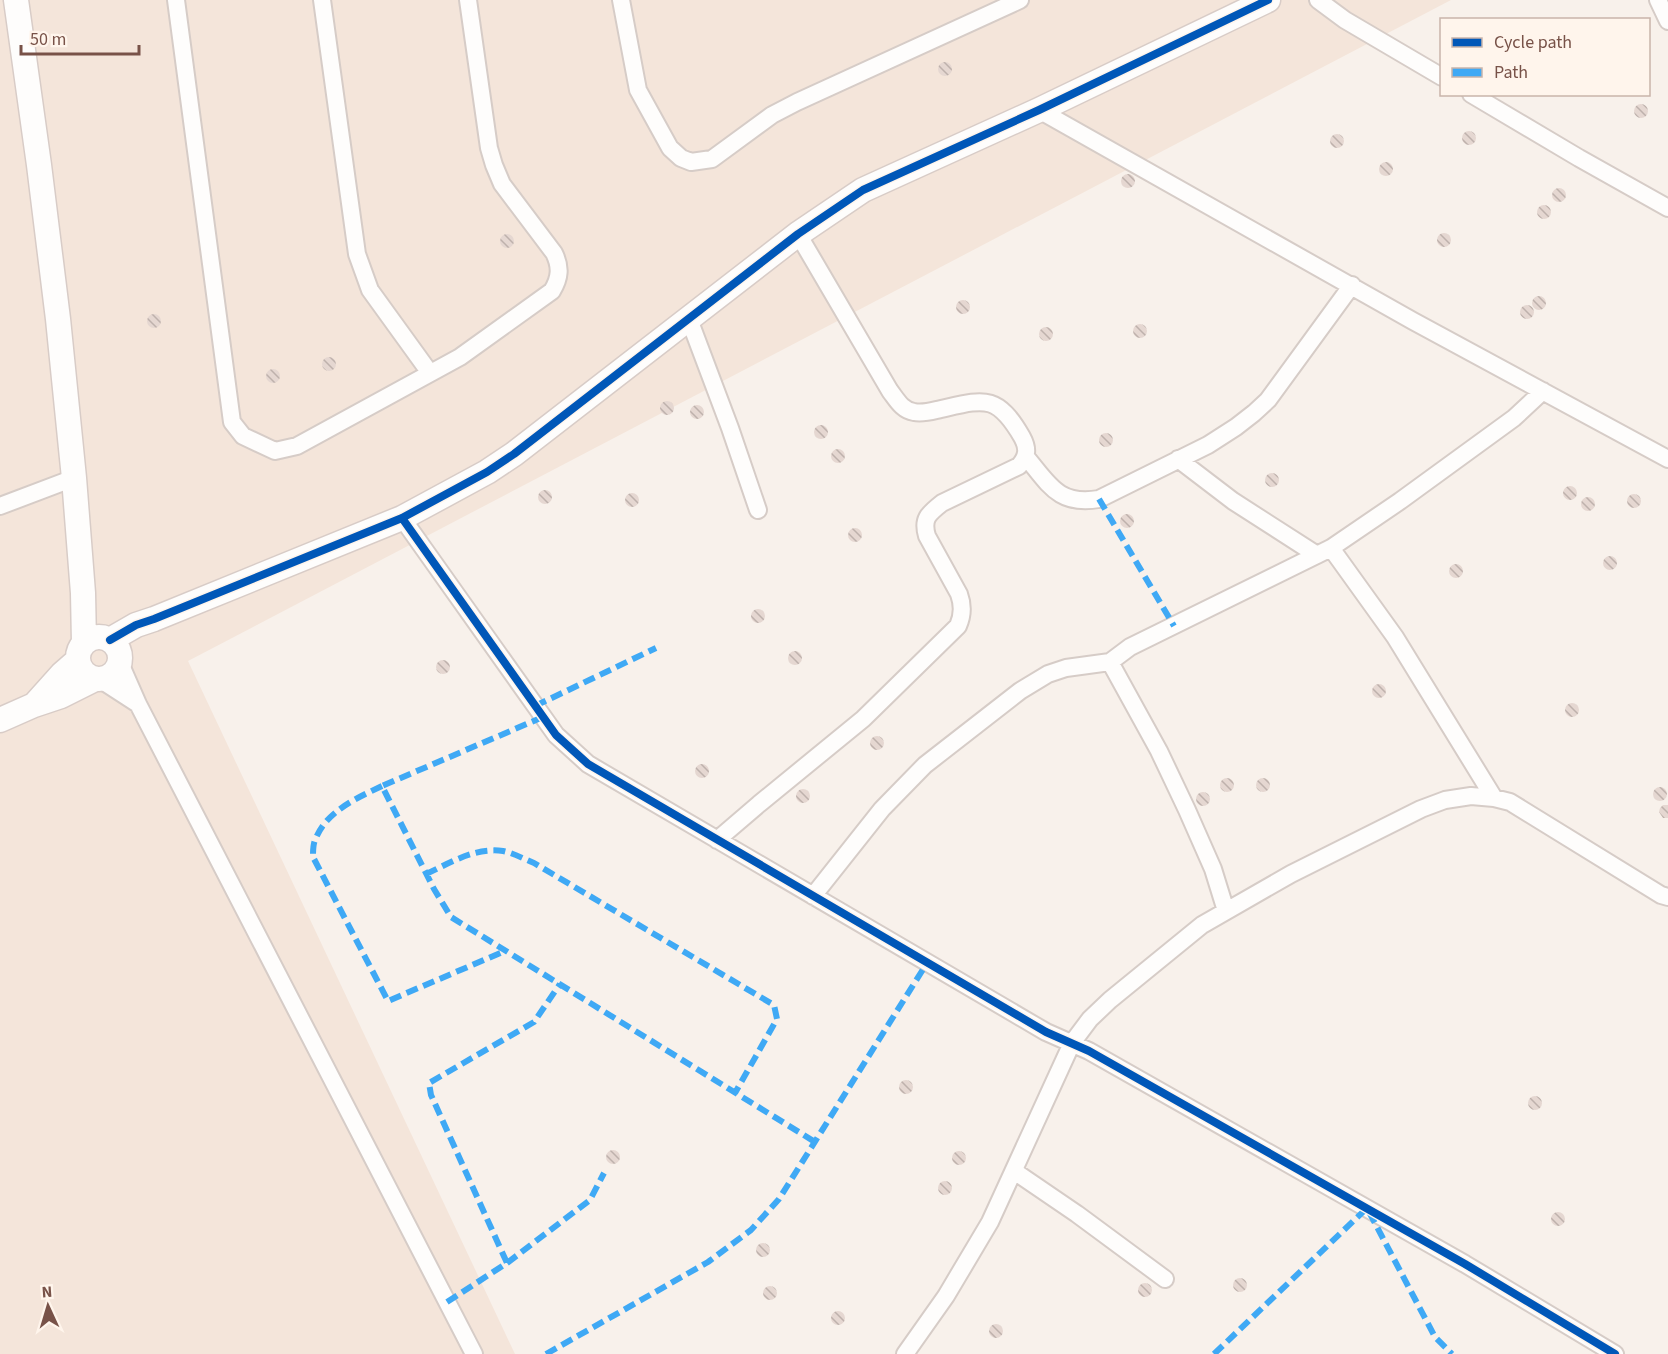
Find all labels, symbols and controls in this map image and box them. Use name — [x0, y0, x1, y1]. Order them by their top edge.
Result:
scale bar — [21, 18, 140, 56]
legend — [1440, 18, 1650, 96]
text: 50 m — [30, 27, 66, 52]
text: Cycle path — [1494, 30, 1572, 55]
text: Path — [1494, 60, 1528, 85]
north arrow — [18, 1276, 78, 1336]
text: N — [41, 1281, 53, 1303]

